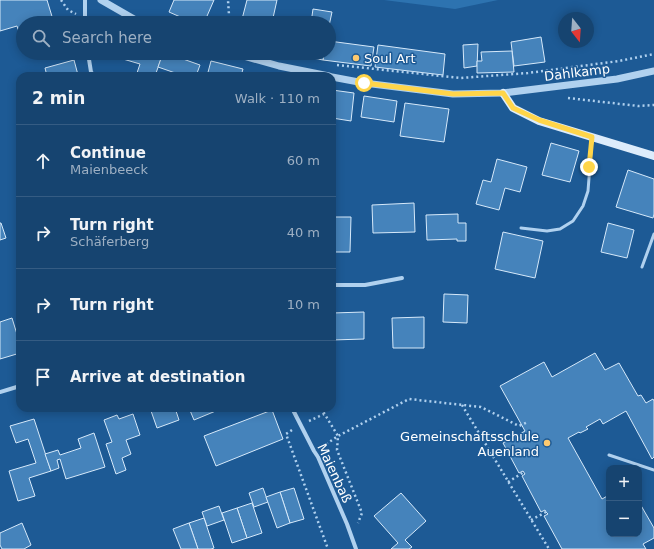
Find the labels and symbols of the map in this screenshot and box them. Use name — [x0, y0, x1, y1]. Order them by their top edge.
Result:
north arrow — [558, 12, 594, 48]
place label: Soul Art — [364, 51, 416, 66]
marker: Soul Art — [351, 53, 361, 63]
street label: Dahlkamp — [543, 61, 611, 84]
route start — [355, 74, 373, 92]
route end — [580, 158, 598, 176]
place label: Gemeinschaftsschule Auenland — [400, 429, 539, 459]
marker: Gemeinschaftsschule Auenland — [542, 438, 552, 448]
street label: Maienbaß — [314, 441, 355, 505]

